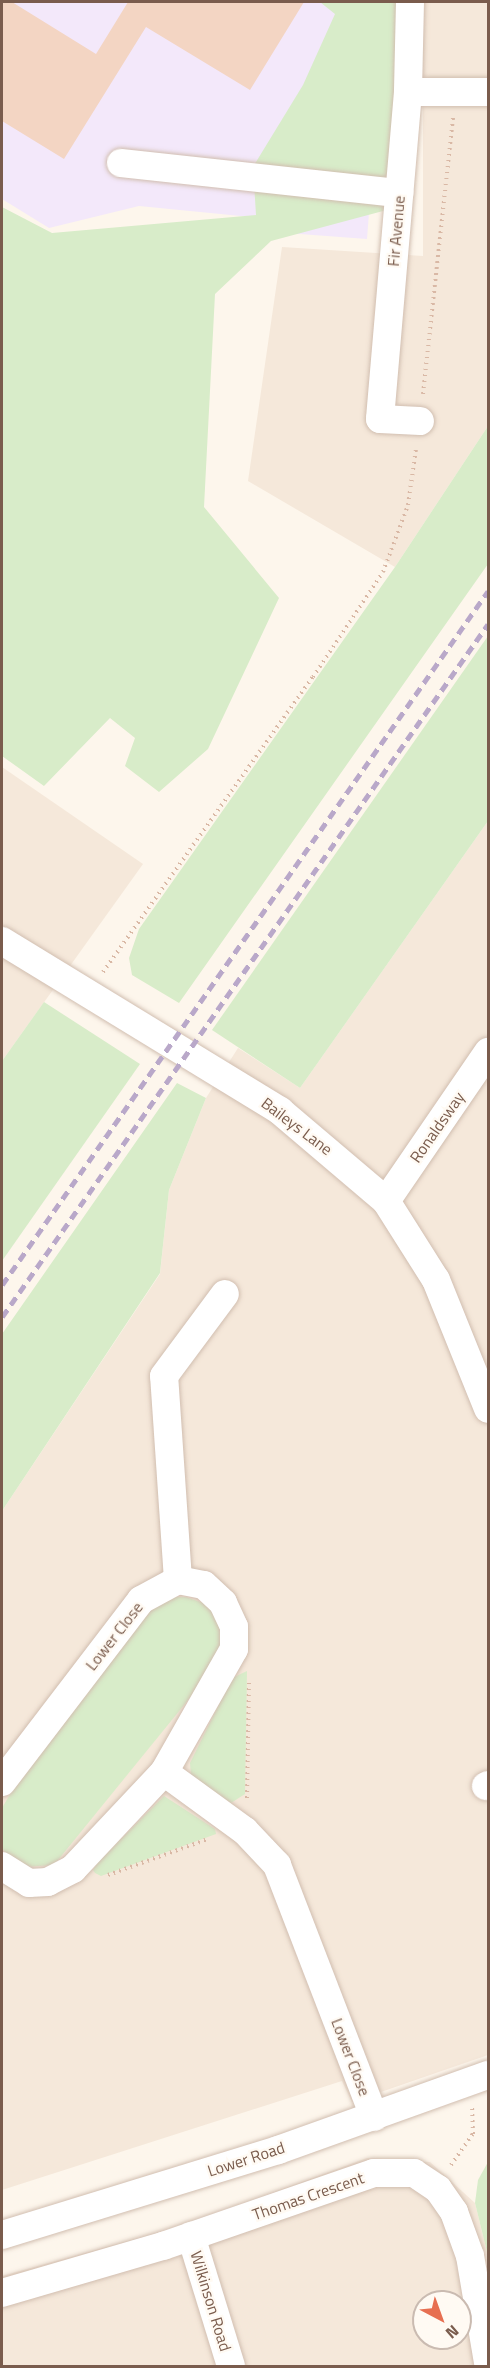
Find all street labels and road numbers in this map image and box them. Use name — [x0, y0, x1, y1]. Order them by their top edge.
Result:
street label: Fir Avenue — [383, 195, 409, 267]
street label: Ronaldsway — [406, 1088, 468, 1166]
street label: Baileys Lane — [258, 1093, 336, 1159]
street label: Lower Close — [81, 1598, 147, 1674]
street label: Lower Close — [327, 2015, 375, 2099]
street label: Lower Road — [205, 2138, 287, 2180]
street label: Thomas Crescent — [250, 2168, 366, 2224]
street label: Wilkinson Road — [187, 2249, 235, 2353]

